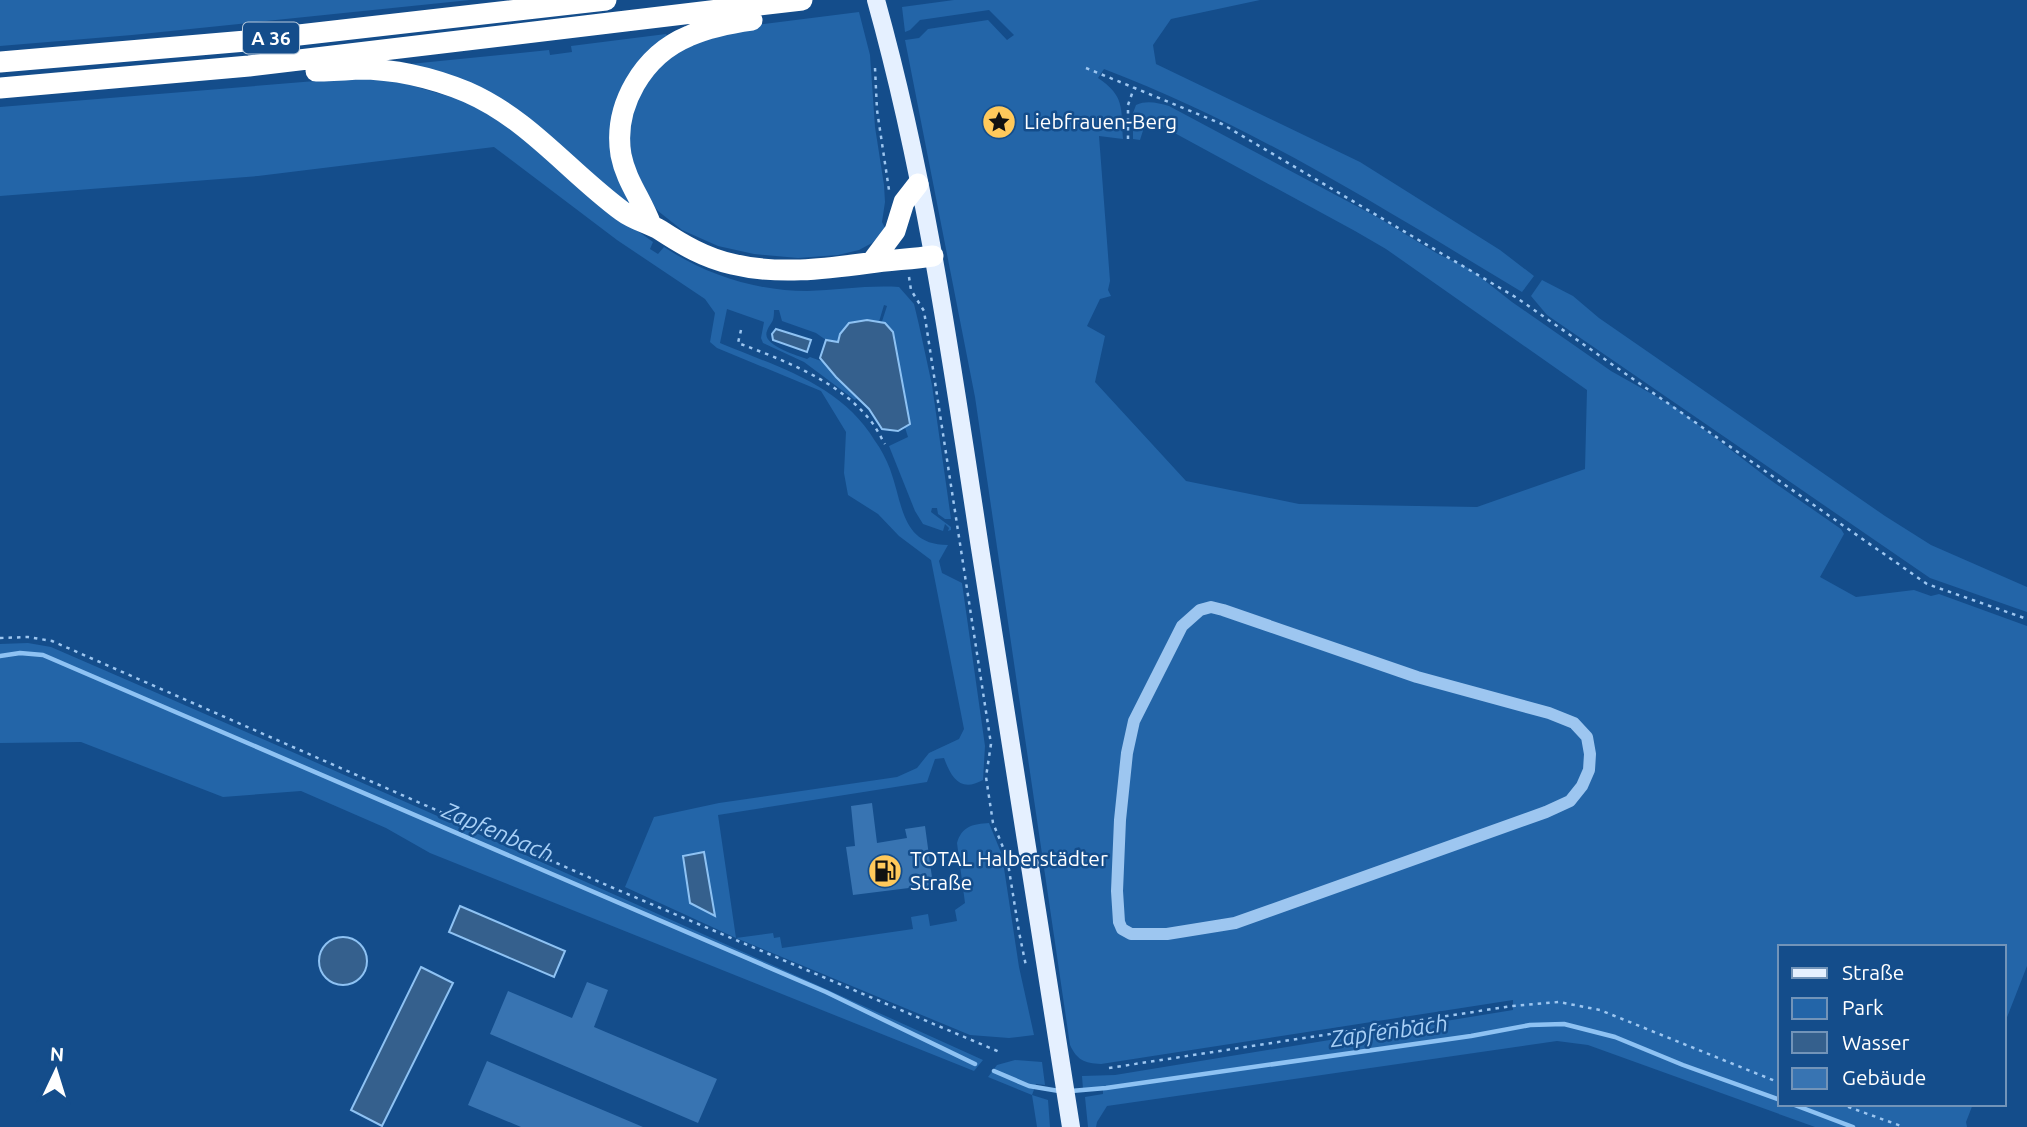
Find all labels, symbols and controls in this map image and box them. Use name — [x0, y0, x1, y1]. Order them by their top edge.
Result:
road number: A 36 — [243, 22, 299, 54]
place icon: Liebfrauen-Berg — [980, 103, 1018, 141]
place label: Liebfrauen-Berg — [1024, 109, 1177, 133]
water label: Zapfenbach — [438, 797, 557, 867]
place label: TOTAL Halberstädter Straße — [910, 846, 1108, 894]
fuel station icon: TOTAL Halberstädter Straße — [866, 852, 904, 890]
legend — [1778, 945, 2006, 1106]
text: Straße — [1842, 960, 1904, 984]
text: Park — [1842, 995, 1884, 1019]
water label: Zapfenbach — [1328, 1010, 1449, 1052]
text: Wasser — [1842, 1030, 1910, 1054]
north arrow — [21, 1036, 91, 1106]
text: N — [49, 1043, 65, 1066]
text: Gebäude — [1842, 1065, 1926, 1089]

